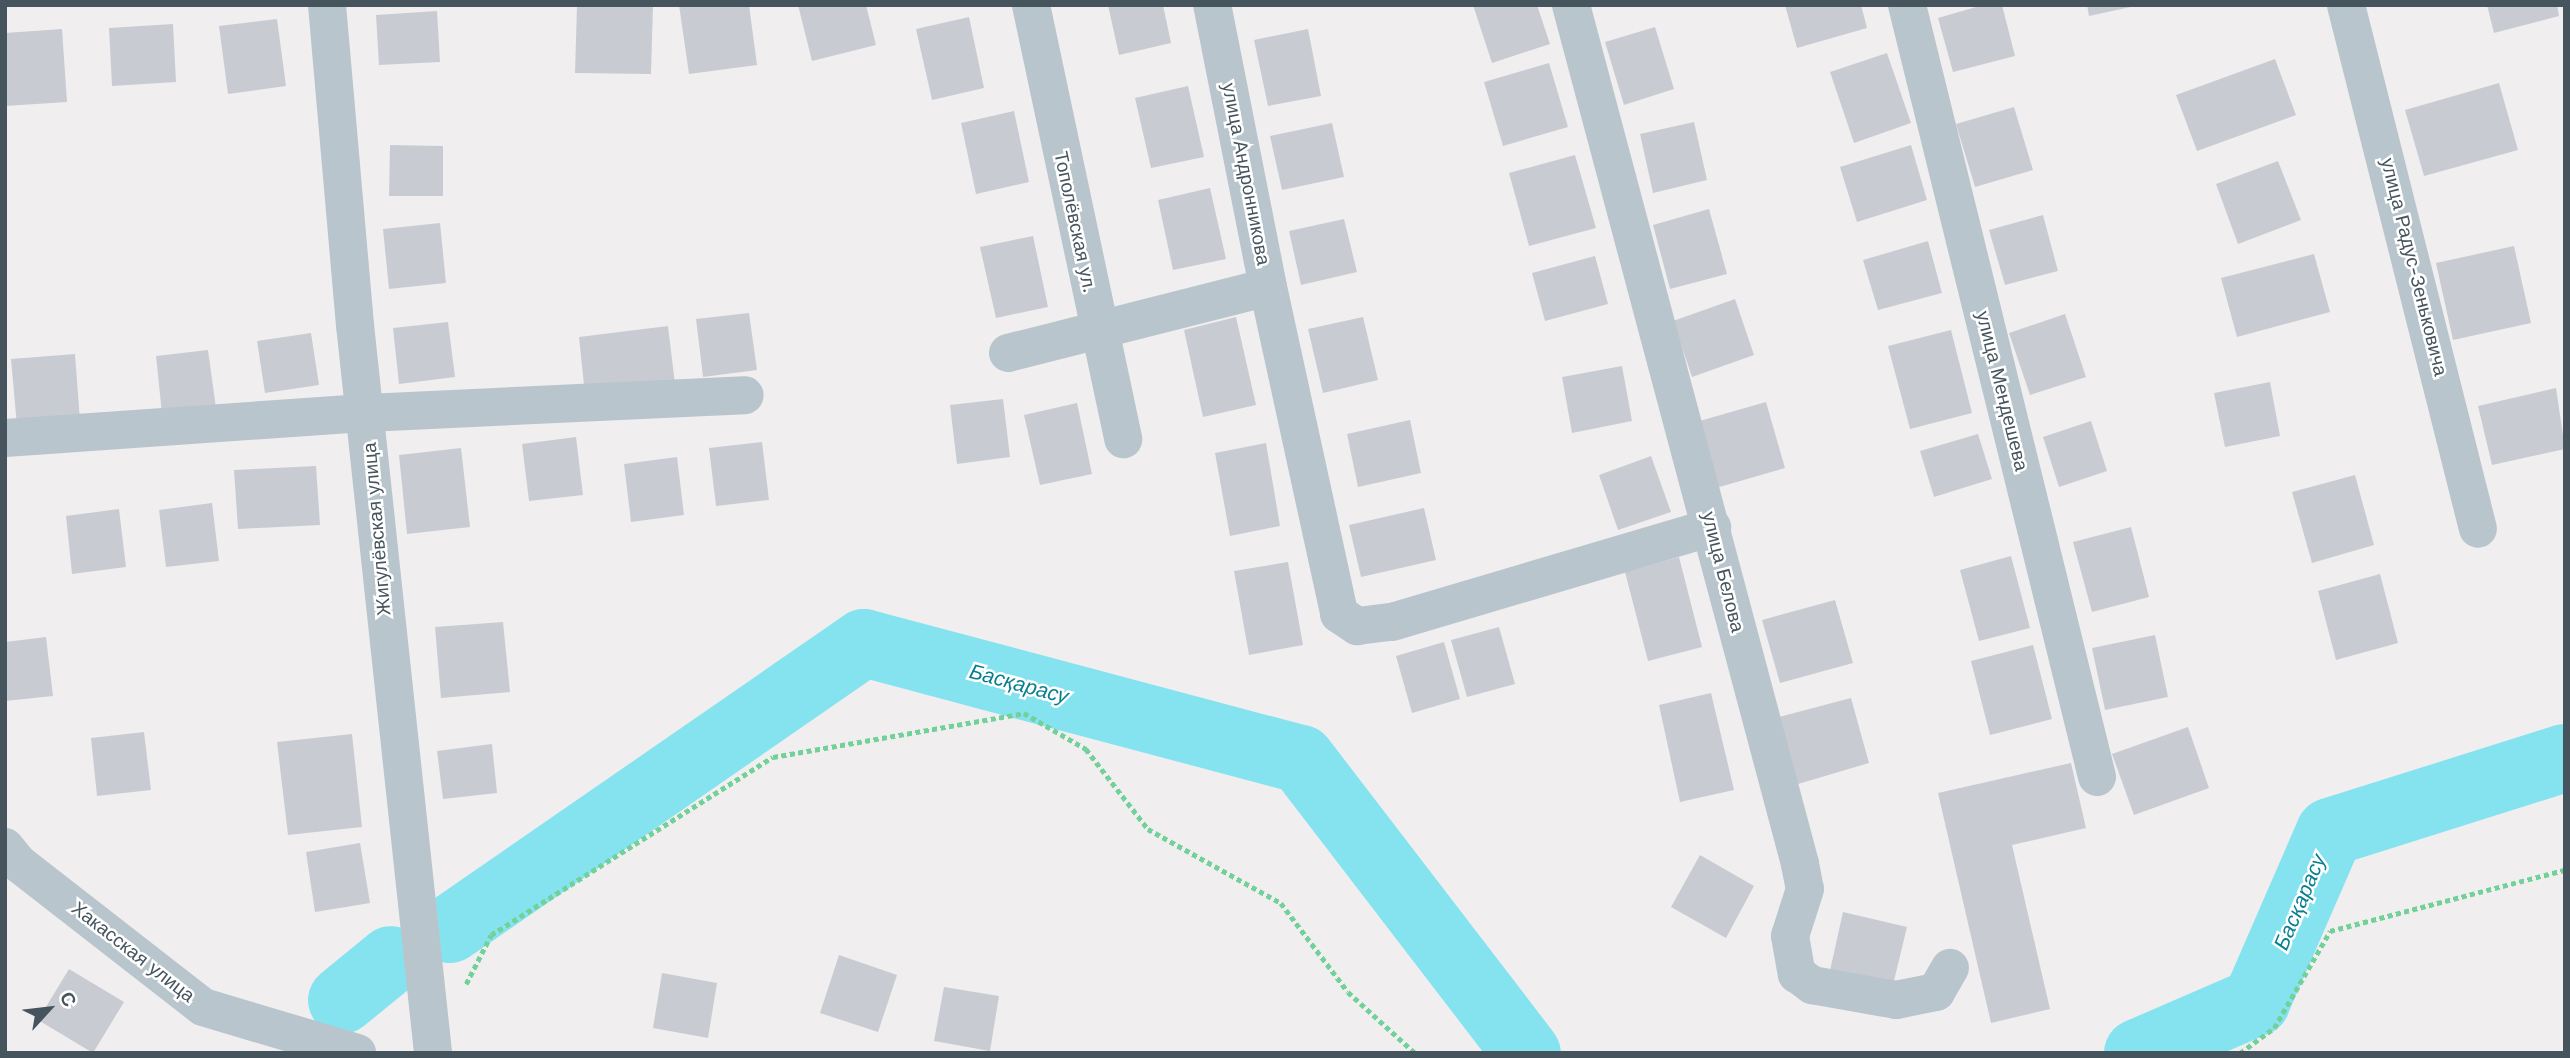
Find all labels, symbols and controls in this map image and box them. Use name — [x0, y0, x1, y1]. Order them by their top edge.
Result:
street label: улица Андронникова — [1217, 81, 1275, 267]
street label: Тополёвская ул. — [1049, 149, 1101, 295]
street label: улица Радус-Зеньковича — [2376, 156, 2452, 378]
street label: улица Мендешева — [1971, 309, 2033, 473]
street label: Жигулёвская улица — [358, 442, 396, 616]
street label: улица Белова — [1697, 509, 1749, 635]
water label: Басқарасу — [967, 659, 1071, 709]
water label: Басқарасу — [2269, 850, 2331, 954]
street label: Хакасская улица — [67, 897, 199, 1007]
north arrow — [14, 974, 84, 1044]
text: С — [55, 988, 82, 1011]

